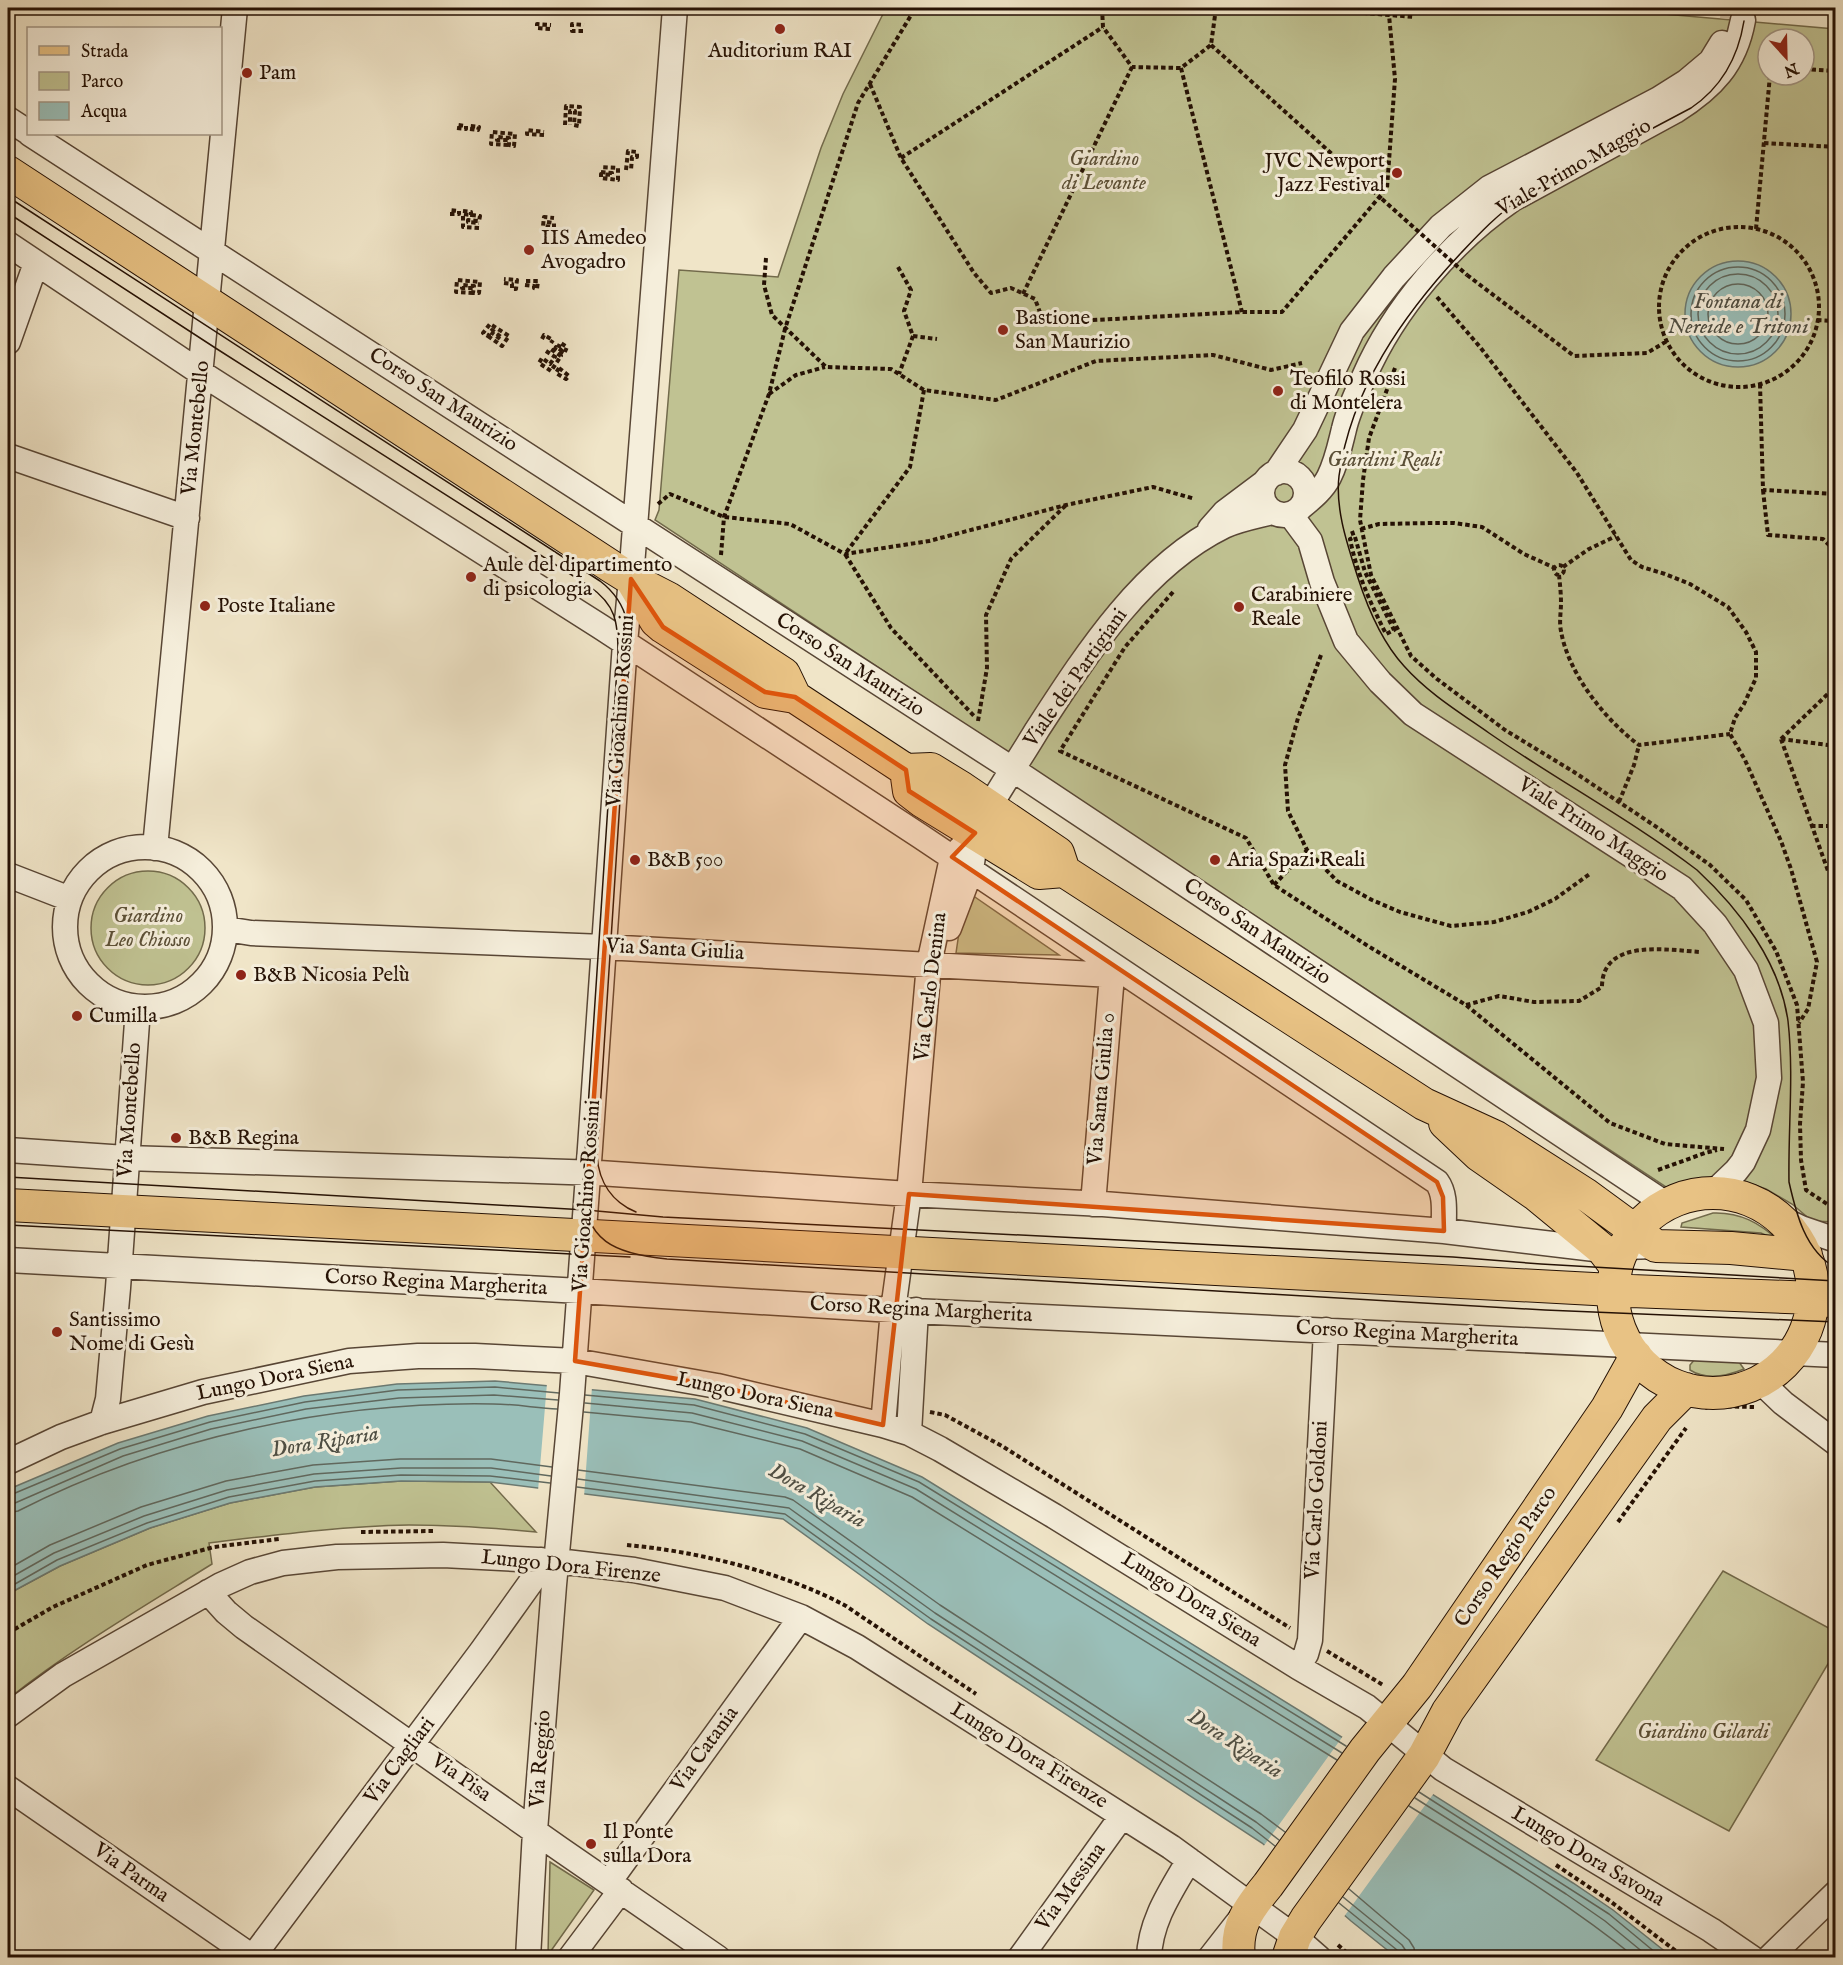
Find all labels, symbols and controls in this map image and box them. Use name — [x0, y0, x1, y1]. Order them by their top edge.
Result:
marker: Auditorium RAI — [773, 22, 787, 36]
legend — [27, 27, 222, 135]
north arrow — [1756, 27, 1816, 87]
place label: Auditorium RAI — [707, 38, 852, 65]
text: Strada — [81, 41, 128, 64]
text: N — [1781, 57, 1802, 81]
place label: Pam — [259, 60, 296, 87]
marker: Pam — [240, 66, 254, 80]
text: Parco — [81, 71, 123, 94]
text: Acqua — [80, 101, 127, 124]
street label: Viale Primo Maggio — [1491, 113, 1656, 224]
park label: Giardino di Levante — [1061, 146, 1146, 197]
place label: JVC Newport Jazz Festival — [1263, 148, 1385, 199]
marker: JVC Newport Jazz Festival — [1390, 166, 1404, 180]
place label: IIS Amedeo Avogadro — [540, 225, 647, 276]
marker: IIS Amedeo Avogadro — [522, 243, 536, 257]
water label: Fontana di Nereide e Tritoni — [1668, 288, 1810, 341]
place label: Bastione San Maurizio — [1015, 305, 1130, 356]
marker: Bastione San Maurizio — [996, 323, 1010, 337]
street label: Corso San Maurizio — [363, 342, 523, 458]
street label: Via Montebello — [175, 359, 216, 498]
place label: Teofilo Rossi di Montelera — [1290, 366, 1406, 417]
marker: Teofilo Rossi di Montelera — [1271, 384, 1285, 398]
park label: Giardini Reali — [1327, 447, 1443, 474]
place label: Aule del dipartimento di psicologia — [482, 552, 672, 603]
marker: Aule del dipartimento di psicologia — [464, 570, 478, 584]
place label: Carabiniere Reale — [1251, 582, 1353, 633]
place label: Poste Italiane — [217, 593, 336, 620]
marker: Poste Italiane — [198, 599, 212, 613]
marker: Carabiniere Reale — [1232, 600, 1246, 614]
street label: Viale dei Partigiani — [1017, 603, 1134, 754]
street label: Corso San Maurizio — [770, 607, 930, 723]
street label: Via Gioachino Rossini — [601, 614, 641, 809]
street label: Viale Primo Maggio — [1512, 771, 1673, 889]
place label: B&B 500 — [647, 847, 723, 874]
place label: Aria Spazi Reali — [1226, 847, 1365, 874]
marker: B&B 500 — [628, 853, 642, 867]
marker: Aria Spazi Reali — [1208, 853, 1222, 867]
street label: Corso San Maurizio — [1178, 873, 1336, 991]
park label: Giardino Leo Chiosso — [104, 903, 191, 954]
street label: Via Carlo Denina — [908, 910, 954, 1064]
street label: Via Santa Giulia — [604, 933, 746, 967]
place label: B&B Nicosia Pelù — [253, 962, 410, 989]
marker: B&B Nicosia Pelù — [234, 968, 248, 982]
place label: Cumilla — [89, 1003, 158, 1030]
marker: Cumilla — [70, 1009, 84, 1023]
street label: Via Santa Giulia 0 — [1082, 1011, 1122, 1168]
street label: Via Montebello — [112, 1042, 148, 1179]
street label: Via Gioachino Rossini — [567, 1099, 607, 1294]
place label: B&B Regina — [188, 1125, 300, 1152]
marker: B&B Regina — [169, 1131, 183, 1145]
street label: Corso Regina Margherita — [324, 1264, 549, 1302]
street label: Corso Regina Margherita — [809, 1291, 1034, 1329]
place label: Santissimo Nome di Gesù — [69, 1307, 194, 1358]
street label: Corso Regina Margherita — [1295, 1315, 1520, 1353]
marker: Santissimo Nome di Gesù — [50, 1325, 64, 1339]
street label: Lungo Dora Siena — [194, 1348, 357, 1408]
street label: Lungo Dora Siena — [674, 1366, 837, 1426]
water label: Dora Riparia — [269, 1420, 381, 1464]
street label: Via Carlo Goldoni — [1299, 1420, 1335, 1581]
water label: Dora Riparia — [763, 1457, 871, 1535]
street label: Corso Regio Parco — [1449, 1481, 1563, 1633]
street label: Lungo Dora Firenze — [480, 1544, 663, 1590]
street label: Lungo Dora Siena — [1116, 1546, 1267, 1654]
street label: Lungo Dora Firenze — [945, 1697, 1113, 1815]
street label: Via Catania — [664, 1700, 746, 1798]
water label: Dora Riparia — [1182, 1703, 1288, 1785]
street label: Via Reggio — [524, 1709, 558, 1810]
street label: Via Cagliari — [358, 1712, 442, 1811]
park label: Giardino Gilardi — [1637, 1719, 1771, 1746]
street label: Via Pisa — [425, 1747, 497, 1809]
street label: Lungo Dora Savona — [1506, 1801, 1670, 1914]
place label: Il Ponte sulla Dora — [603, 1819, 692, 1870]
street label: Via Parma — [87, 1836, 175, 1910]
marker: Il Ponte sulla Dora — [584, 1837, 598, 1851]
street label: Via Messina — [1029, 1837, 1113, 1937]

